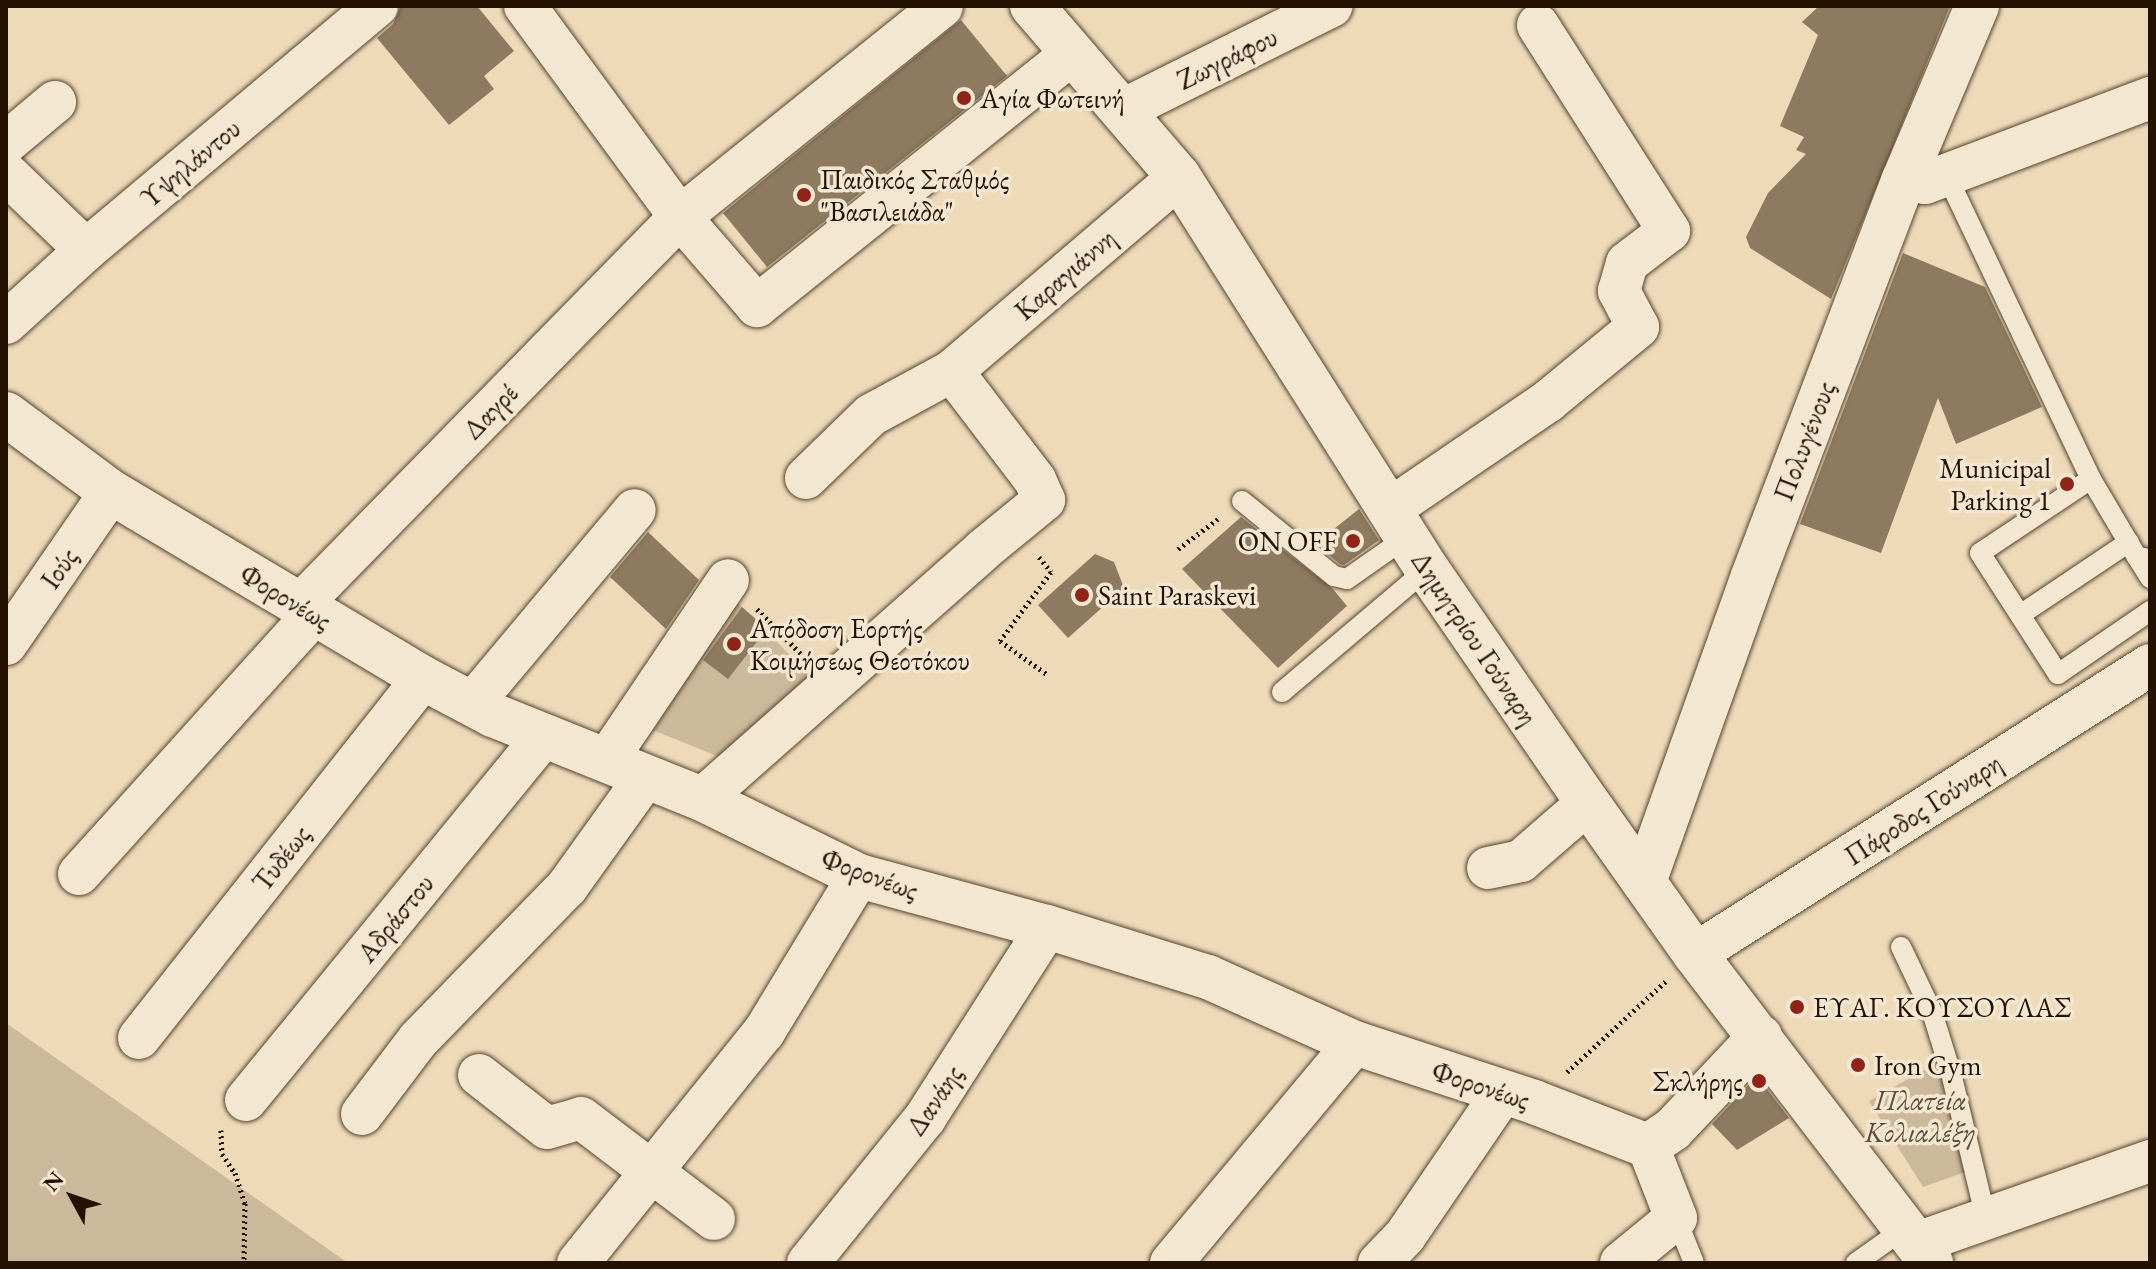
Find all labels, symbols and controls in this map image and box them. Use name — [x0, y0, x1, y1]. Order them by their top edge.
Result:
street label: Ζωγράφου — [1171, 19, 1283, 97]
place label: Αγία Φωτεινή — [980, 81, 1125, 115]
marker: Αγία Φωτεινή — [955, 89, 973, 107]
street label: Υψηλάντου — [133, 111, 247, 215]
place label: Παιδικός Σταθμός "Βασιλειάδα" — [820, 162, 1009, 228]
marker: Παιδικός Σταθμός "Βασιλειάδα" — [795, 186, 813, 204]
street label: Καραγιάννη — [1007, 221, 1123, 327]
street label: Δαγρέ — [455, 376, 525, 446]
street label: Πολυγένους — [1766, 376, 1842, 506]
place label: Municipal Parking 1 — [1939, 451, 2051, 517]
marker: Municipal Parking 1 — [2058, 475, 2076, 493]
place label: ON OFF — [1238, 524, 1337, 558]
marker: ON OFF — [1344, 532, 1362, 550]
street label: Ιούς — [33, 541, 85, 595]
street label: Δημητρίου Γούναρη — [1404, 545, 1546, 731]
street label: Φορονέως — [234, 557, 338, 637]
place label: Saint Paraskevi — [1098, 578, 1256, 612]
marker: Saint Paraskevi — [1073, 586, 1091, 604]
place label: Απόδοση Εορτής Κοιμήσεως Θεοτόκου — [750, 611, 970, 677]
marker: Απόδοση Εορτής Κοιμήσεως Θεοτόκου — [725, 635, 743, 653]
street label: Πάροδος Γούναρη — [1838, 746, 2008, 872]
street label: Τυδέως — [245, 818, 317, 898]
street label: Φορονέως — [817, 841, 923, 907]
street label: Αδράστου — [349, 867, 441, 969]
place label: ΕΥΑΓ. ΚΟΥΣΟΥΛΑΣ — [1813, 990, 2071, 1024]
marker: ΕΥΑΓ. ΚΟΥΣΟΥΛΑΣ — [1788, 998, 1806, 1016]
place label: Iron Gym — [1874, 1048, 1982, 1082]
street label: Φορονέως — [1428, 1053, 1534, 1117]
marker: Iron Gym — [1849, 1056, 1867, 1074]
street label: Δανάης — [898, 1058, 970, 1142]
place label: Σκλήρης — [1653, 1064, 1743, 1098]
marker: Σκλήρης — [1750, 1072, 1768, 1090]
park label: Πλατεία Κολιαλέξη — [1865, 1083, 1975, 1149]
north arrow — [32, 1157, 112, 1237]
text: N — [36, 1165, 70, 1197]

